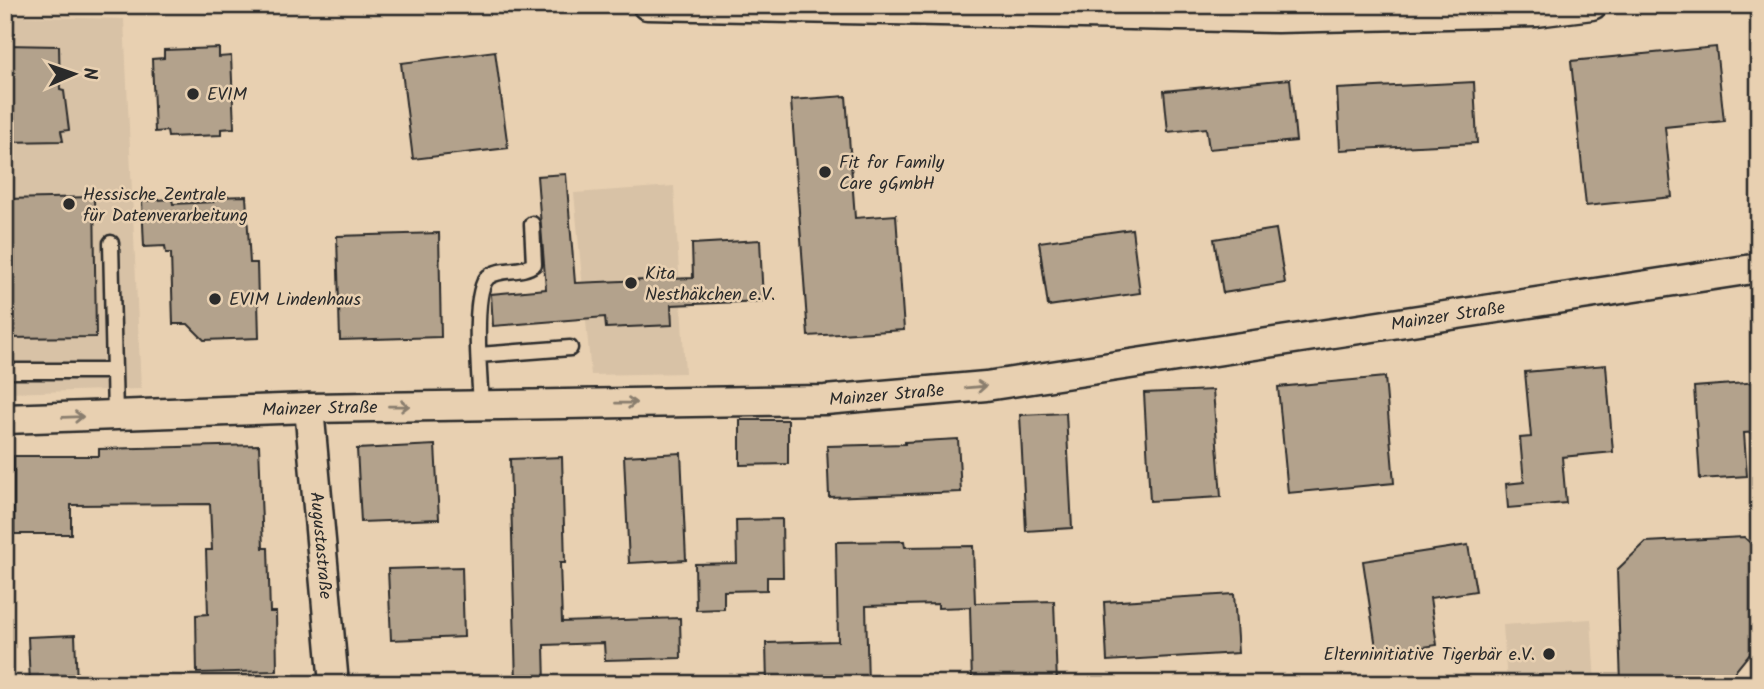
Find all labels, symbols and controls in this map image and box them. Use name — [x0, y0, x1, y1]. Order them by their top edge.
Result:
north arrow — [38, 38, 108, 108]
text: N — [74, 67, 104, 80]
place label: EVIM — [207, 81, 248, 110]
marker: EVIM — [185, 86, 201, 102]
place label: Fit for Family Care gGmbH — [839, 149, 945, 199]
marker: Fit for Family Care gGmbH — [817, 164, 833, 180]
place label: Hessische Zentrale für Datenverarbeitung — [83, 181, 248, 231]
marker: Hessische Zentrale für Datenverarbeitung — [61, 196, 77, 212]
place label: Kita Nesthäkchen e.V. — [645, 260, 775, 310]
marker: Kita Nesthäkchen e.V. — [623, 275, 639, 291]
place label: EVIM Lindenhaus — [229, 286, 361, 315]
marker: EVIM Lindenhaus — [207, 291, 223, 307]
street label: Mainzer Straße — [1389, 294, 1507, 340]
street label: Mainzer Straße — [828, 377, 945, 416]
one-way arrow — [964, 380, 987, 393]
street label: Mainzer Straße — [262, 394, 378, 426]
one-way arrow — [615, 396, 638, 410]
one-way arrow — [387, 400, 410, 413]
one-way arrow — [62, 410, 85, 423]
street label: Augustastraße — [301, 491, 339, 600]
place label: Elterninitiative Tigerbär e.V. — [1324, 641, 1535, 670]
marker: Elterninitiative Tigerbär e.V. — [1541, 646, 1557, 662]

